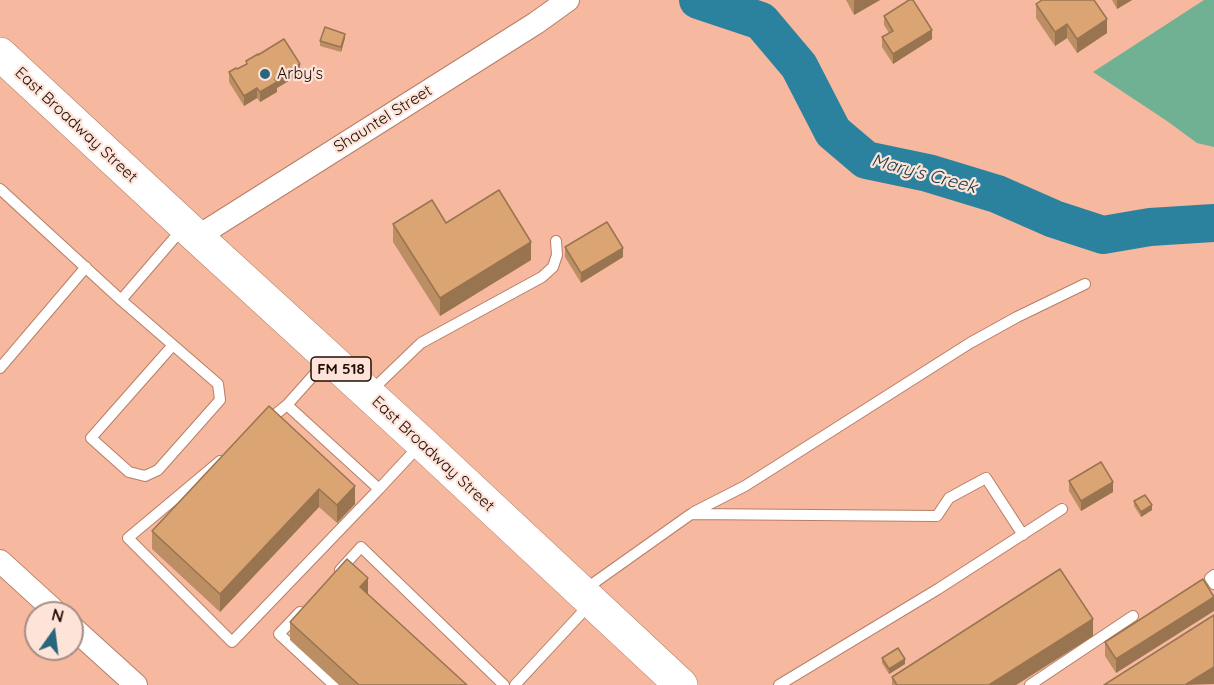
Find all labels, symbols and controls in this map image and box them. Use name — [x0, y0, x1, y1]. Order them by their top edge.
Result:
street label: East Broadway Street — [11, 63, 141, 187]
place label: Arby's — [277, 64, 323, 84]
marker: Arby's — [258, 67, 272, 81]
street label: Shauntel Street — [330, 81, 436, 157]
water label: Mary's Creek — [869, 150, 979, 198]
road number: FM 518 — [311, 357, 371, 381]
street label: East Broadway Street — [368, 392, 498, 516]
north arrow — [24, 601, 84, 661]
text: N — [50, 604, 66, 627]

